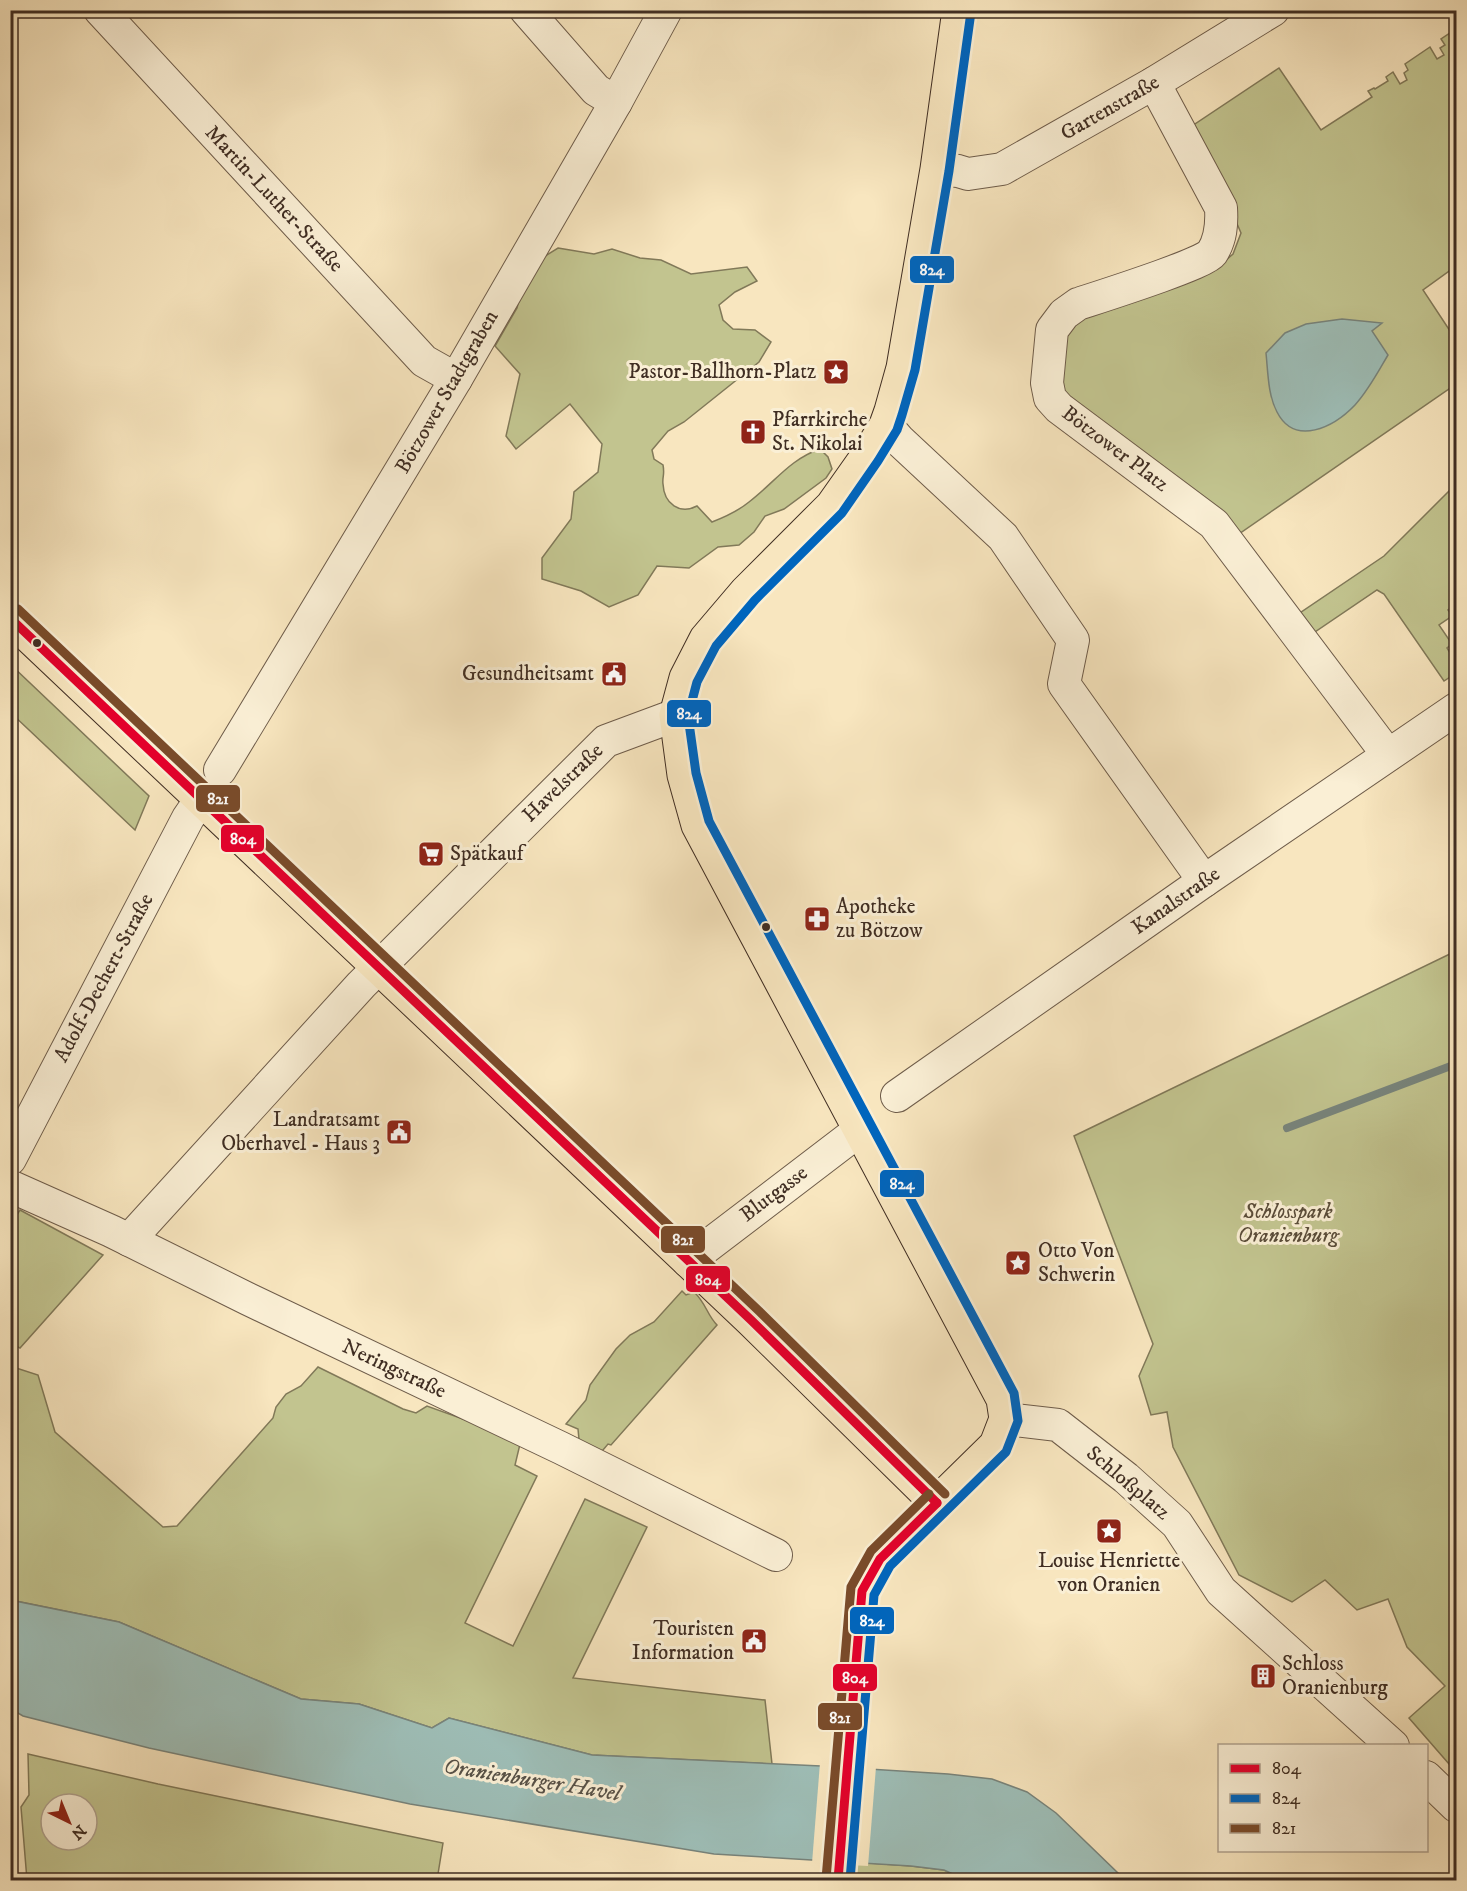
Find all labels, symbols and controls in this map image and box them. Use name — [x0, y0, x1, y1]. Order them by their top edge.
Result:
street label: Gartenstraße — [1056, 69, 1164, 147]
street label: Martin-Luther-Straße — [199, 120, 349, 278]
line badge: 824 — [909, 255, 955, 284]
text: 824 — [919, 260, 945, 280]
street label: Bötzower Stadtgraben — [390, 306, 504, 478]
place icon: Pastor-Ballhorn-Platz — [821, 357, 851, 387]
place label: Pastor-Ballhorn-Platz — [628, 359, 816, 385]
street label: Bötzower Platz — [1056, 400, 1174, 498]
place label: Pfarrkirche St. Nikolai — [772, 407, 868, 457]
church icon: Pfarrkirche St. Nikolai — [738, 417, 768, 447]
unlabelled marker — [31, 637, 43, 649]
public building icon: Gesundheitsamt — [599, 659, 629, 689]
place label: Gesundheitsamt — [462, 661, 594, 687]
line badge: 824 — [666, 699, 712, 728]
text: 824 — [676, 704, 702, 724]
street label: Havelstraße — [517, 738, 609, 828]
line badge: 821 — [195, 784, 241, 813]
text: 821 — [207, 789, 229, 809]
line badge: 804 — [220, 824, 265, 853]
text: 804 — [230, 829, 257, 849]
supermarket icon: Spätkauf — [416, 839, 446, 869]
place label: Spätkauf — [450, 841, 527, 867]
street label: Kanalstraße — [1127, 861, 1225, 941]
street label: Adolf-Dechert-Straße — [49, 889, 160, 1067]
place label: Apotheke zu Bötzow — [836, 894, 923, 944]
pharmacy icon: Apotheke zu Bötzow — [802, 904, 832, 934]
unlabelled marker — [760, 921, 772, 933]
place label: Landratsamt Oberhavel - Haus 3 — [221, 1107, 380, 1157]
public building icon: Landratsamt Oberhavel - Haus 3 — [384, 1117, 414, 1147]
street label: Blutgasse — [735, 1160, 813, 1228]
line badge: 824 — [879, 1169, 925, 1198]
text: 824 — [889, 1174, 915, 1194]
park label: Schlosspark Oranienburg — [1238, 1199, 1340, 1249]
line badge: 821 — [660, 1225, 706, 1254]
text: 821 — [672, 1230, 694, 1250]
place label: Otto Von Schwerin — [1038, 1238, 1115, 1288]
place icon: Otto Von Schwerin — [1003, 1248, 1033, 1278]
line badge: 804 — [685, 1265, 731, 1293]
text: 804 — [695, 1270, 722, 1290]
street label: Neringstraße — [338, 1334, 450, 1405]
street label: Schloßplatz — [1081, 1440, 1175, 1526]
place icon: Louise Henriette von Oranien — [1094, 1516, 1124, 1546]
place label: Louise Henriette von Oranien — [1038, 1548, 1180, 1598]
line badge: 824 — [849, 1606, 895, 1635]
text: 824 — [859, 1611, 885, 1631]
place label: Touristen Information — [632, 1616, 734, 1666]
public building icon: Touristen Information — [739, 1626, 769, 1656]
place label: Schloss Oranienburg — [1282, 1651, 1388, 1701]
building icon: Schloss Oranienburg — [1248, 1661, 1278, 1691]
line badge: 804 — [832, 1663, 878, 1692]
text: 804 — [842, 1668, 869, 1688]
line badge: 821 — [817, 1702, 863, 1731]
text: 821 — [829, 1708, 851, 1728]
legend — [1218, 1744, 1428, 1852]
water label: Oranienburger Havel — [442, 1753, 624, 1808]
text: 804 — [1272, 1758, 1302, 1780]
text: 824 — [1272, 1788, 1301, 1810]
north arrow — [39, 1792, 99, 1852]
text: 821 — [1272, 1818, 1296, 1840]
text: N — [67, 1820, 90, 1844]

